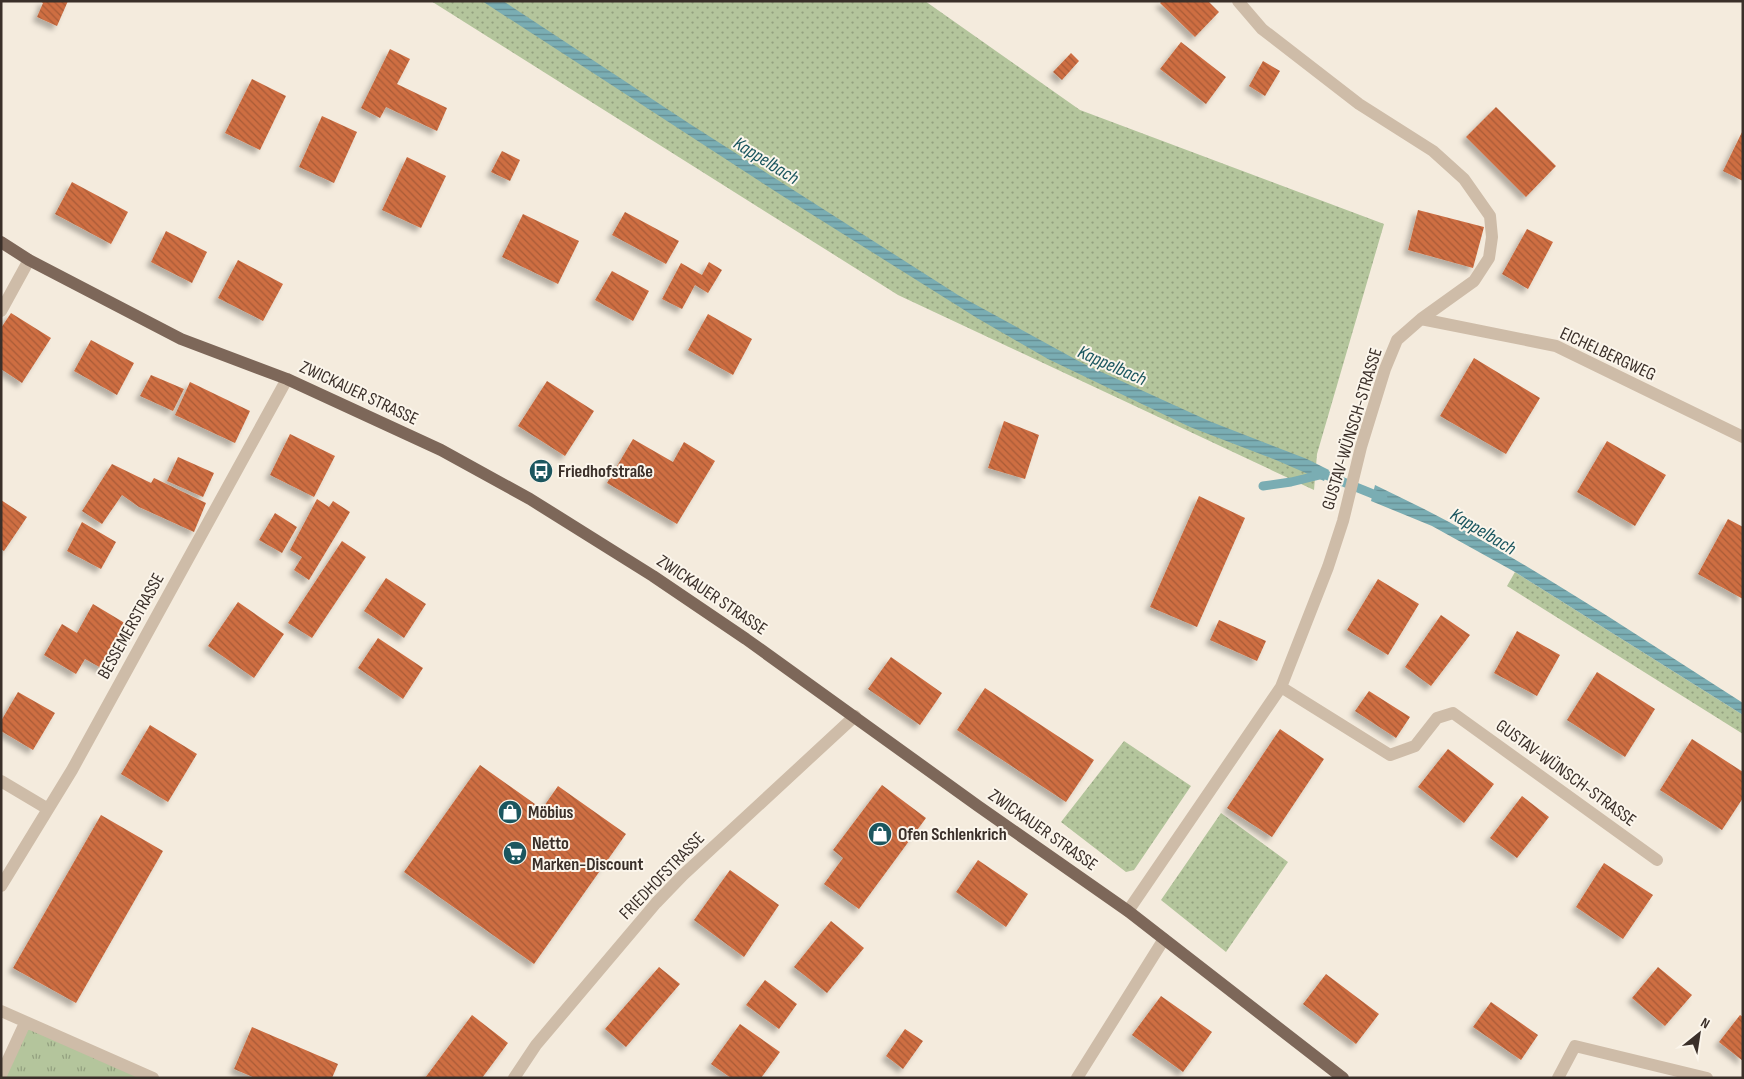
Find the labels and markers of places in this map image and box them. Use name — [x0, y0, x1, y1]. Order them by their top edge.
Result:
bus stop icon: Friedhofstraße — [528, 458, 554, 484]
place label: Friedhofstraße — [558, 461, 653, 482]
shop icon: Möbius — [497, 799, 523, 825]
place label: Möbius — [528, 802, 574, 823]
shop icon: Ofen Schlenkrich — [867, 821, 893, 847]
place label: Ofen Schlenkrich — [898, 824, 1007, 845]
place label: Netto Marken-Discount — [532, 833, 643, 875]
supermarket icon: Netto Marken-Discount — [502, 840, 528, 866]

